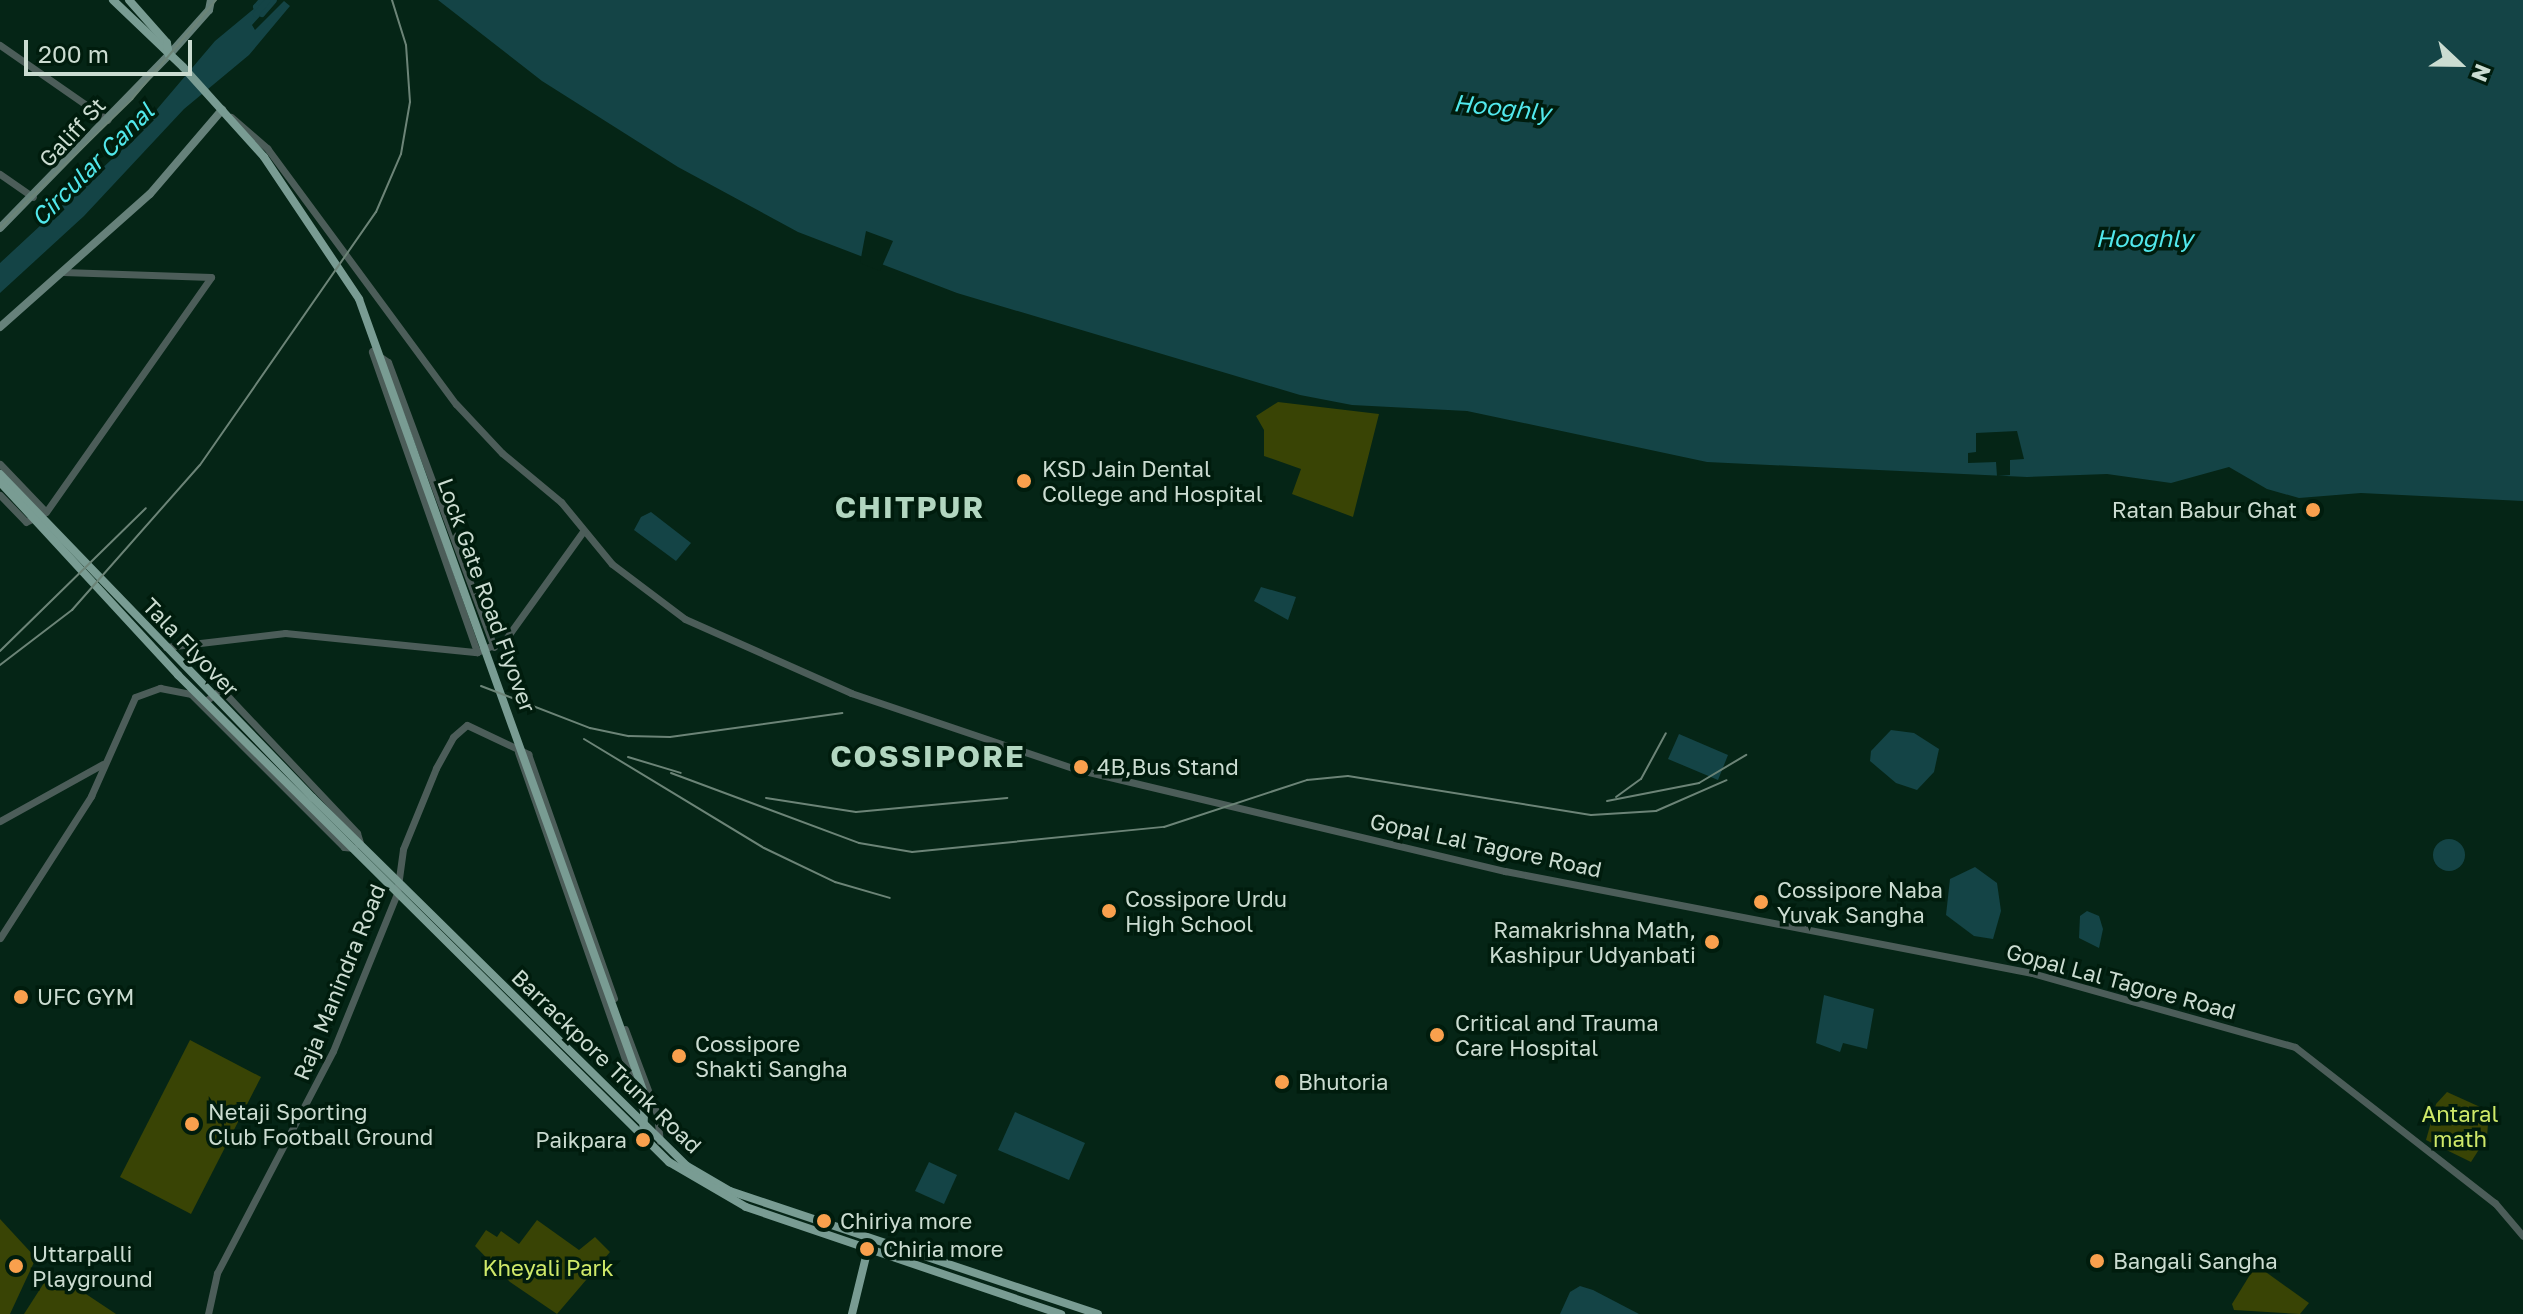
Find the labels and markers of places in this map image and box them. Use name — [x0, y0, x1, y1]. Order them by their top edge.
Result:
place label: KSD Jain Dental College and Hospital — [1042, 455, 1263, 506]
marker: KSD Jain Dental College and Hospital — [1013, 470, 1035, 492]
place label: Ratan Babur Ghat — [2112, 497, 2297, 523]
marker: Ratan Babur Ghat — [2304, 501, 2322, 519]
place label: 4B,Bus Stand — [1097, 754, 1239, 780]
marker: 4B,Bus Stand — [1072, 758, 1090, 776]
place label: Cossipore Naba Yuvak Sangha — [1777, 876, 1943, 928]
place label: Cossipore Urdu High School — [1125, 885, 1287, 936]
marker: Cossipore Naba Yuvak Sangha — [1752, 893, 1770, 911]
marker: Cossipore Urdu High School — [1100, 902, 1118, 920]
place label: Ramakrishna Math, Kashipur Udyanbati — [1489, 916, 1696, 968]
marker: Ramakrishna Math, Kashipur Udyanbati — [1703, 933, 1721, 951]
place label: UFC GYM — [37, 984, 134, 1010]
marker: UFC GYM — [12, 988, 30, 1006]
place label: Critical and Trauma Care Hospital — [1455, 1009, 1659, 1060]
marker: Critical and Trauma Care Hospital — [1426, 1024, 1448, 1046]
place label: Cossipore Shakti Sangha — [695, 1030, 848, 1082]
marker: Cossipore Shakti Sangha — [670, 1047, 688, 1065]
place label: Bhutoria — [1298, 1069, 1388, 1095]
marker: Bhutoria — [1273, 1073, 1291, 1091]
place label: Netaji Sporting Club Football Ground — [208, 1098, 433, 1150]
marker: Netaji Sporting Club Football Ground — [183, 1115, 201, 1133]
place label: Paikpara — [535, 1127, 627, 1153]
marker: Paikpara — [634, 1131, 652, 1149]
place label: Chiriya more — [840, 1208, 972, 1234]
marker: Chiriya more — [815, 1212, 833, 1230]
place label: Chiria more — [883, 1236, 1004, 1262]
place label: Uttarpalli Playground — [32, 1240, 153, 1292]
marker: Chiria more — [858, 1240, 876, 1258]
place label: Bangali Sangha — [2113, 1248, 2278, 1274]
marker: Bangali Sangha — [2088, 1252, 2106, 1270]
marker: Uttarpalli Playground — [7, 1257, 25, 1275]

